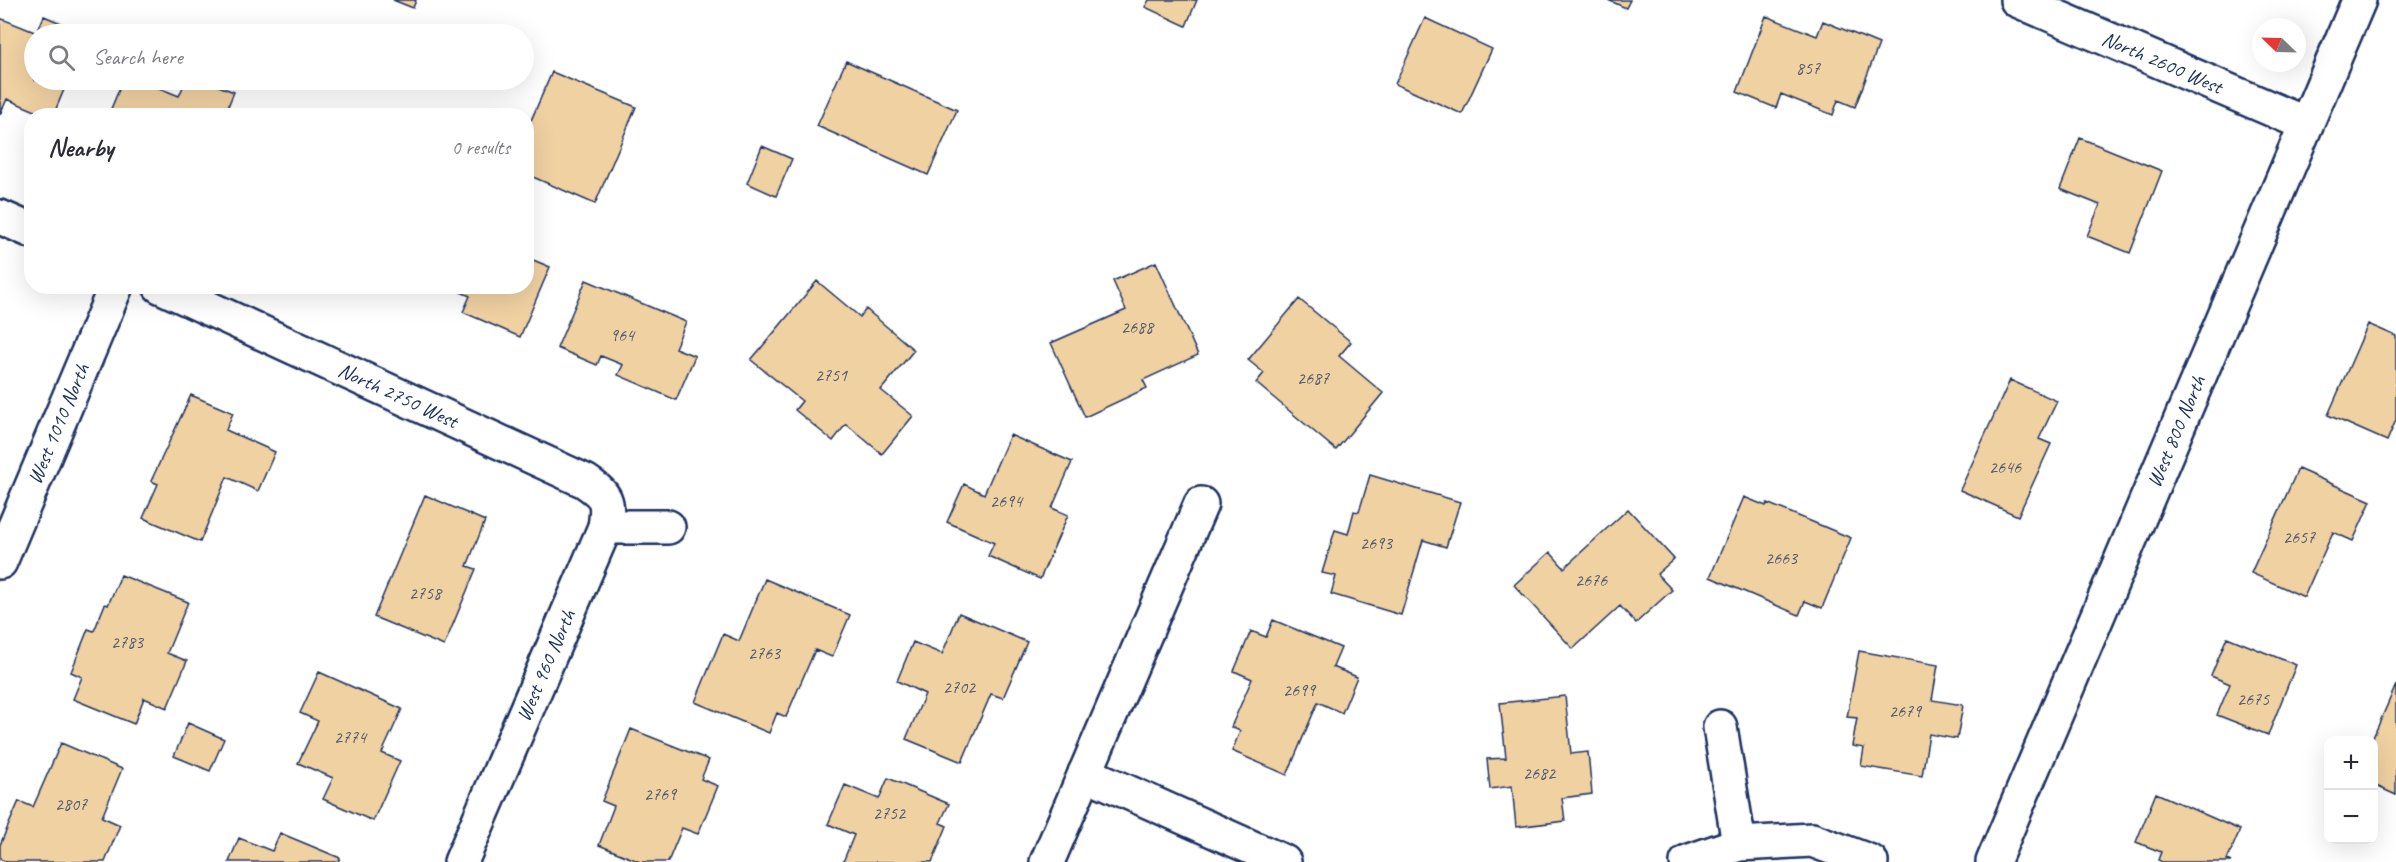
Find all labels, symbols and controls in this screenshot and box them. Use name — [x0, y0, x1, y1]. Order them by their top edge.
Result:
north arrow — [2252, 18, 2306, 72]
search box — [24, 24, 534, 90]
street label: North 2600 West — [2098, 25, 2228, 100]
icon: search — [45, 41, 78, 74]
text: Search here — [93, 43, 183, 71]
house number: 857 — [1796, 57, 1821, 79]
text: Nearby — [48, 131, 113, 164]
text: 0 results — [451, 135, 510, 160]
house number: 2688 — [1121, 316, 1155, 338]
house number: 964 — [610, 324, 636, 346]
street label: North 2750 West — [334, 357, 464, 435]
street label: West 1010 North — [21, 359, 95, 488]
house number: 2751 — [815, 364, 848, 386]
house number: 2687 — [1297, 367, 1330, 389]
street label: West 800 North — [2141, 371, 2211, 491]
house number: 2646 — [1989, 456, 2022, 478]
house number: 2694 — [990, 490, 1024, 512]
house number: 2657 — [2283, 526, 2316, 548]
house number: 2693 — [1360, 532, 1394, 554]
house number: 2663 — [1765, 547, 1799, 569]
house number: 2676 — [1575, 569, 1608, 591]
house number: 2758 — [409, 582, 443, 604]
street label: West 960 North — [510, 605, 581, 725]
house number: 2783 — [111, 631, 145, 653]
house number: 2763 — [748, 642, 782, 664]
house number: 2702 — [943, 676, 977, 698]
house number: 2699 — [1283, 679, 1317, 701]
house number: 2675 — [2237, 688, 2270, 710]
house number: 2679 — [1889, 700, 1923, 722]
house number: 2774 — [334, 726, 368, 748]
map controls — [2324, 736, 2378, 844]
button: + — [2324, 736, 2378, 790]
house number: 2682 — [1523, 762, 1557, 784]
house number: 2769 — [644, 783, 678, 805]
button: − — [2324, 790, 2378, 844]
house number: 2807 — [55, 793, 88, 815]
house number: 2752 — [873, 802, 907, 824]

